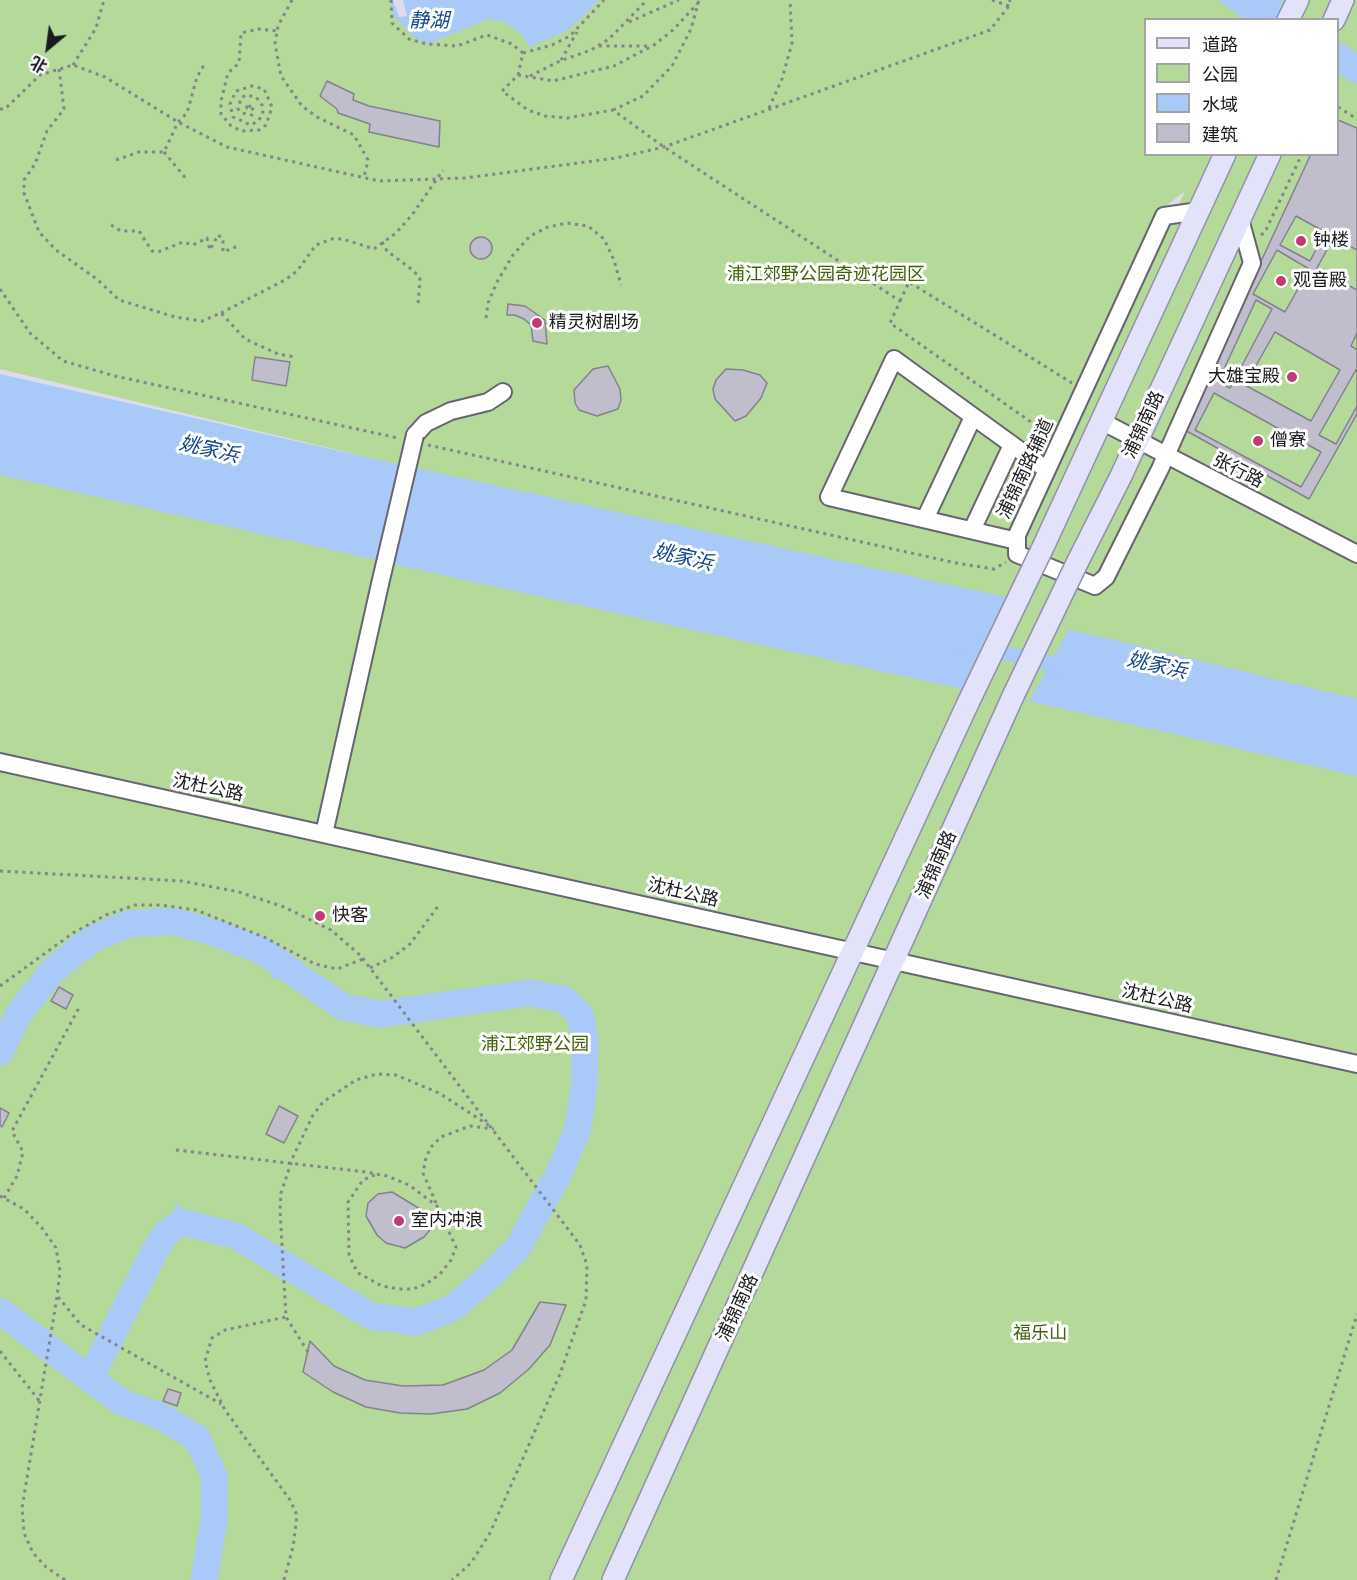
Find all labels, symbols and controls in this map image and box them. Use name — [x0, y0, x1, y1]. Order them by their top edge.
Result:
water label: 静湖 — [409, 9, 449, 33]
north arrow — [18, 18, 78, 78]
legend — [1144, 18, 1339, 156]
text: 道路 — [1202, 34, 1238, 56]
text: 北 — [27, 52, 51, 76]
text: 公园 — [1202, 64, 1238, 86]
text: 水域 — [1202, 94, 1238, 116]
text: 建筑 — [1202, 124, 1238, 146]
place label: 钟楼 — [1313, 230, 1349, 252]
marker: 钟楼 — [1294, 234, 1308, 248]
park label: 浦江郊野公园奇迹花园区 — [727, 264, 925, 286]
place label: 观音殿 — [1293, 270, 1347, 292]
marker: 观音殿 — [1274, 274, 1288, 288]
place label: 精灵树剧场 — [549, 312, 639, 334]
marker: 精灵树剧场 — [530, 316, 544, 330]
place label: 大雄宝殿 — [1208, 366, 1280, 388]
marker: 大雄宝殿 — [1285, 370, 1299, 384]
street label: 浦锦南路 — [1119, 388, 1169, 462]
street label: 浦锦南路辅道 — [993, 415, 1059, 523]
place label: 僧寮 — [1270, 430, 1306, 452]
water label: 姚家浜 — [177, 432, 241, 468]
marker: 僧寮 — [1251, 434, 1265, 448]
street label: 张行路 — [1209, 449, 1267, 493]
water label: 姚家浜 — [651, 540, 715, 576]
water label: 姚家浜 — [1125, 648, 1189, 684]
street label: 沈杜公路 — [171, 770, 245, 806]
street label: 浦锦南路 — [912, 828, 962, 902]
street label: 沈杜公路 — [645, 874, 721, 912]
place label: 快客 — [332, 905, 368, 927]
marker: 快客 — [313, 909, 327, 923]
street label: 沈杜公路 — [1119, 980, 1195, 1018]
park label: 浦江郊野公园 — [481, 1034, 589, 1056]
place label: 室内冲浪 — [411, 1210, 483, 1232]
marker: 室内冲浪 — [392, 1214, 406, 1228]
street label: 浦锦南路 — [713, 1271, 763, 1345]
park label: 福乐山 — [1013, 1323, 1067, 1345]

